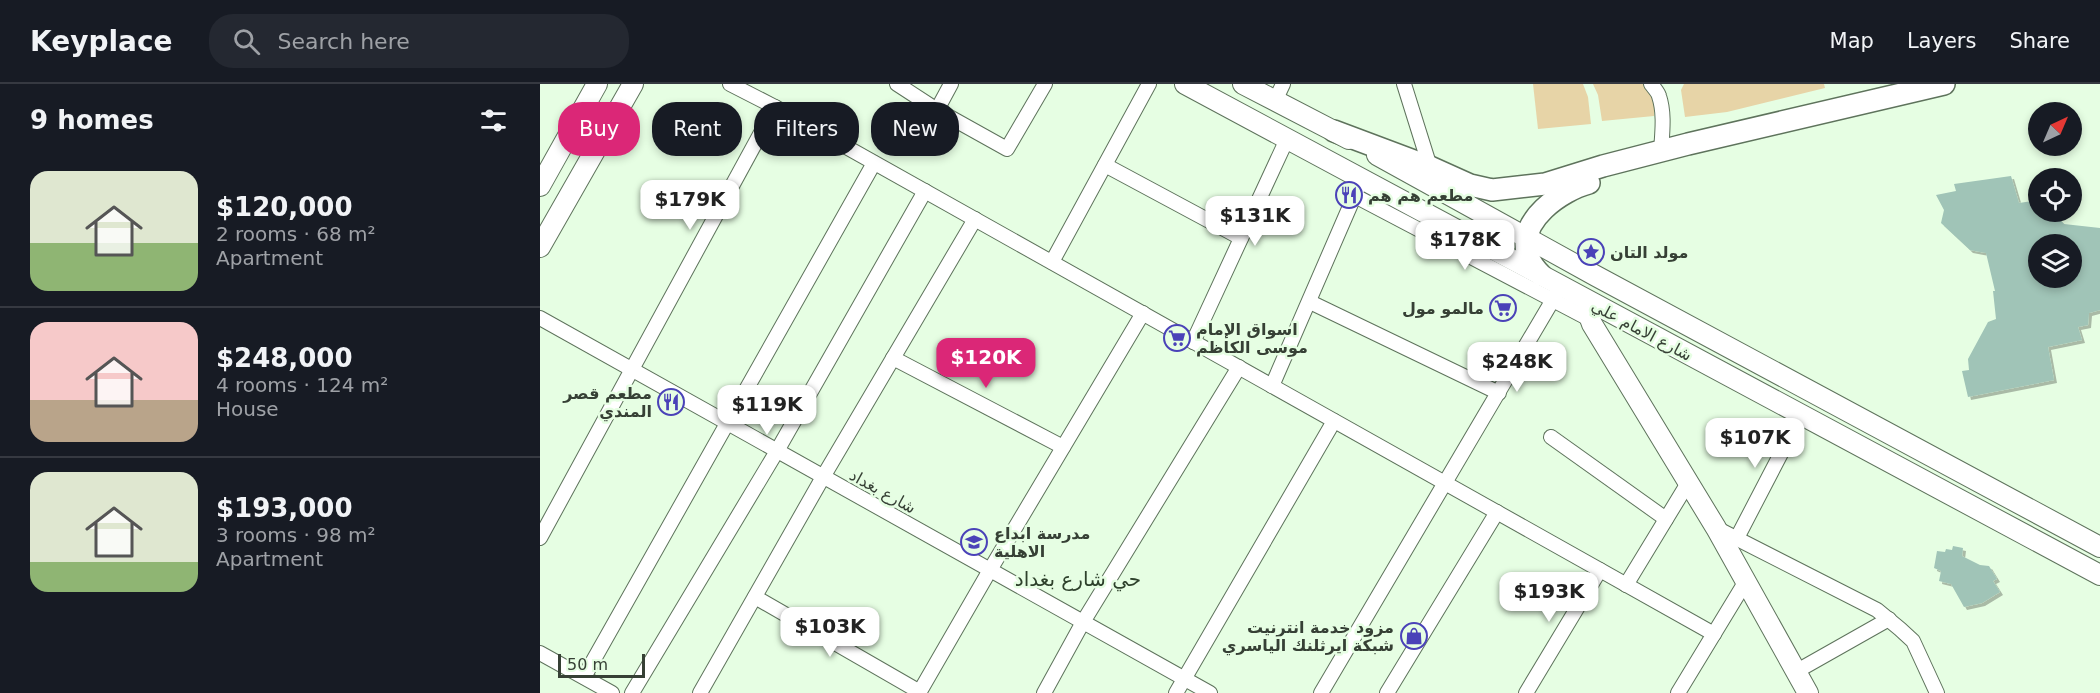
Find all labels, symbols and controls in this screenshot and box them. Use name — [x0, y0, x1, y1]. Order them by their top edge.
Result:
search box — [209, 14, 629, 68]
text: Keyplace — [30, 25, 173, 58]
icon: search — [230, 25, 263, 58]
text: Search here — [278, 29, 410, 54]
text: Map — [1830, 29, 1874, 53]
text: Layers — [1907, 29, 1976, 53]
text: Share — [2009, 29, 2070, 53]
chip: Buy — [558, 102, 640, 156]
chip: Rent — [652, 102, 742, 156]
chip: Filters — [754, 102, 859, 156]
chip: New — [871, 102, 959, 156]
north arrow — [2028, 102, 2082, 156]
map controls — [2028, 102, 2082, 288]
icon: filters — [477, 104, 510, 137]
text: 9 homes — [30, 105, 154, 135]
button: locate — [2028, 168, 2082, 222]
pin: $179K — [648, 180, 732, 231]
restaurant icon: مطعم هم هم — [1334, 180, 1364, 210]
place label: مطعم هم هم — [1368, 186, 1474, 205]
text: $179K — [654, 187, 726, 211]
text: $120,000 — [216, 192, 353, 222]
icon: home — [78, 195, 150, 267]
pin: $131K — [1213, 196, 1297, 247]
text: $131K — [1219, 203, 1291, 227]
pin: $178K — [1423, 220, 1507, 271]
text: 2 rooms · 68 m² — [216, 222, 376, 246]
text: $178K — [1429, 227, 1501, 251]
button: layers — [2028, 234, 2082, 288]
place icon: مولد التان — [1576, 237, 1606, 267]
place label: مولد التان — [1610, 243, 1688, 262]
text: Apartment — [216, 246, 323, 270]
supermarket icon: مالمو مول — [1488, 293, 1518, 323]
street label: شارع الامام علي — [1588, 296, 1695, 366]
place label: مالمو مول — [1402, 299, 1484, 318]
place label: اسواق الإمام موسى الكاظم — [1196, 320, 1308, 357]
supermarket icon: اسواق الإمام موسى الكاظم — [1162, 323, 1192, 353]
pin: $120K — [944, 338, 1028, 389]
pin: $248K — [1475, 342, 1559, 393]
text: $248,000 — [216, 343, 353, 373]
text: $120K — [950, 345, 1022, 369]
icon: home — [78, 346, 150, 418]
text: $248K — [1481, 349, 1553, 373]
text: 4 rooms · 124 m² — [216, 373, 388, 397]
place label: مطعم قصر المندي — [562, 384, 652, 422]
pin: $119K — [725, 385, 809, 436]
restaurant icon: مطعم قصر المندي — [656, 387, 686, 417]
text: $119K — [731, 392, 803, 416]
text: House — [216, 397, 279, 421]
pin: $107K — [1713, 418, 1797, 469]
text: $107K — [1719, 425, 1791, 449]
street label: شارع بغداد — [846, 465, 919, 518]
text: $193,000 — [216, 493, 353, 523]
icon: home — [78, 496, 150, 568]
text: 3 rooms · 98 m² — [216, 523, 376, 547]
place label: مدرسة ابداع الاهلية — [994, 524, 1091, 561]
school or university icon: مدرسة ابداع الاهلية — [959, 527, 989, 557]
text: Apartment — [216, 547, 323, 571]
district label: حي شارع بغداد — [1015, 567, 1141, 592]
pin: $193K — [1507, 572, 1591, 623]
text: $193K — [1513, 579, 1585, 603]
pin: $103K — [788, 607, 872, 658]
text: $103K — [794, 614, 866, 638]
place label: مزود خدمة انترنيت شبكة ايرثلنك الياسري — [1222, 618, 1394, 656]
shop icon: مزود خدمة انترنيت شبكة ايرثلنك الياسري — [1399, 621, 1429, 651]
scale bar — [558, 651, 645, 678]
text: 50 m — [567, 655, 608, 674]

